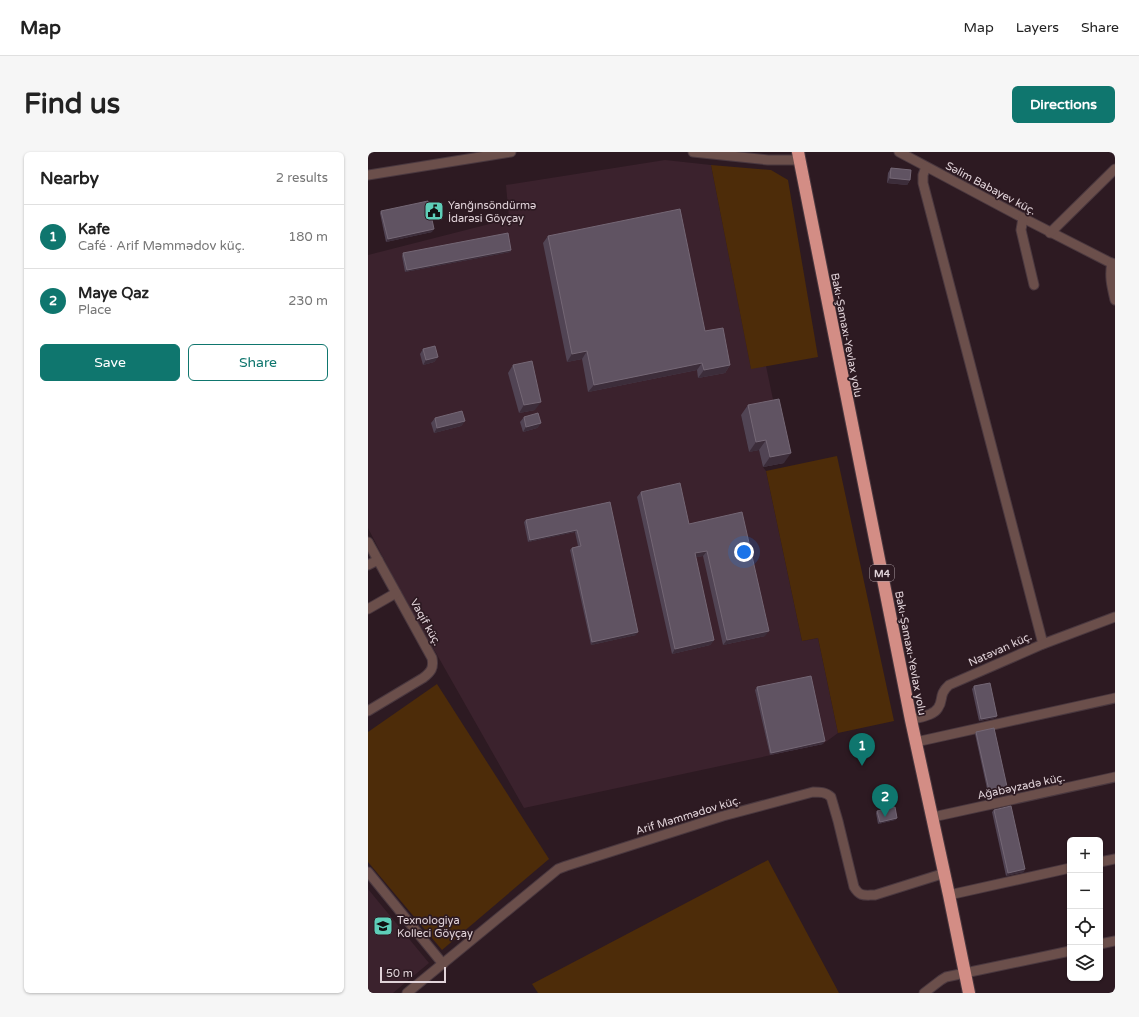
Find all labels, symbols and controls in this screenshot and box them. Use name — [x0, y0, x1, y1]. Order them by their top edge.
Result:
text: Map — [20, 17, 61, 39]
text: Map — [964, 19, 994, 36]
text: Layers — [1016, 19, 1059, 36]
text: Share — [1081, 19, 1119, 36]
button: Directions — [1012, 86, 1115, 123]
text: Find us — [24, 87, 120, 121]
street label: Səlim Babayev küç. — [943, 159, 1038, 218]
text: Nearby — [40, 168, 99, 189]
text: 2 results — [276, 170, 328, 186]
place label: Yanğınsöndürmə İdarəsi Göyçay — [448, 199, 536, 225]
public building icon: Yanğınsöndürmə İdarəsi Göyçay — [423, 200, 445, 222]
text: Kafe — [78, 220, 110, 238]
text: 1 — [49, 229, 57, 245]
text: 180 m — [288, 229, 328, 245]
text: Café · Arif Məmmədov küç. — [78, 238, 245, 254]
street label: Bakı-Şamaxı-Yevlax yolu — [828, 272, 865, 398]
text: Maye Qaz — [78, 284, 149, 302]
text: 2 — [49, 293, 57, 309]
text: 230 m — [288, 293, 328, 309]
text: Place — [78, 302, 111, 318]
button: Save — [40, 344, 180, 381]
button: Share — [188, 344, 328, 381]
your location — [734, 542, 754, 562]
road number: M4 — [870, 565, 894, 581]
street label: Bakı-Şamaxı-Yevlax yolu — [892, 590, 929, 716]
street label: Vaqif küç. — [407, 597, 444, 648]
street label: Natəvan küç. — [966, 630, 1034, 669]
pin: 1 — [849, 733, 875, 766]
street label: Ağabəyzadə küç. — [976, 771, 1066, 802]
pin: 2 — [872, 784, 898, 817]
street label: Arif Məmmədov küç. — [634, 793, 742, 838]
map controls — [1067, 837, 1103, 981]
button: + — [1067, 837, 1103, 873]
button: − — [1067, 873, 1103, 909]
button: locate — [1067, 909, 1103, 945]
place label: Texnologiya Kolleci Göyçay — [397, 914, 473, 940]
school or university icon: Texnologiya Kolleci Göyçay — [372, 915, 394, 937]
button: layers — [1067, 945, 1103, 981]
scale bar — [380, 965, 446, 984]
text: 50 m — [386, 967, 413, 980]

